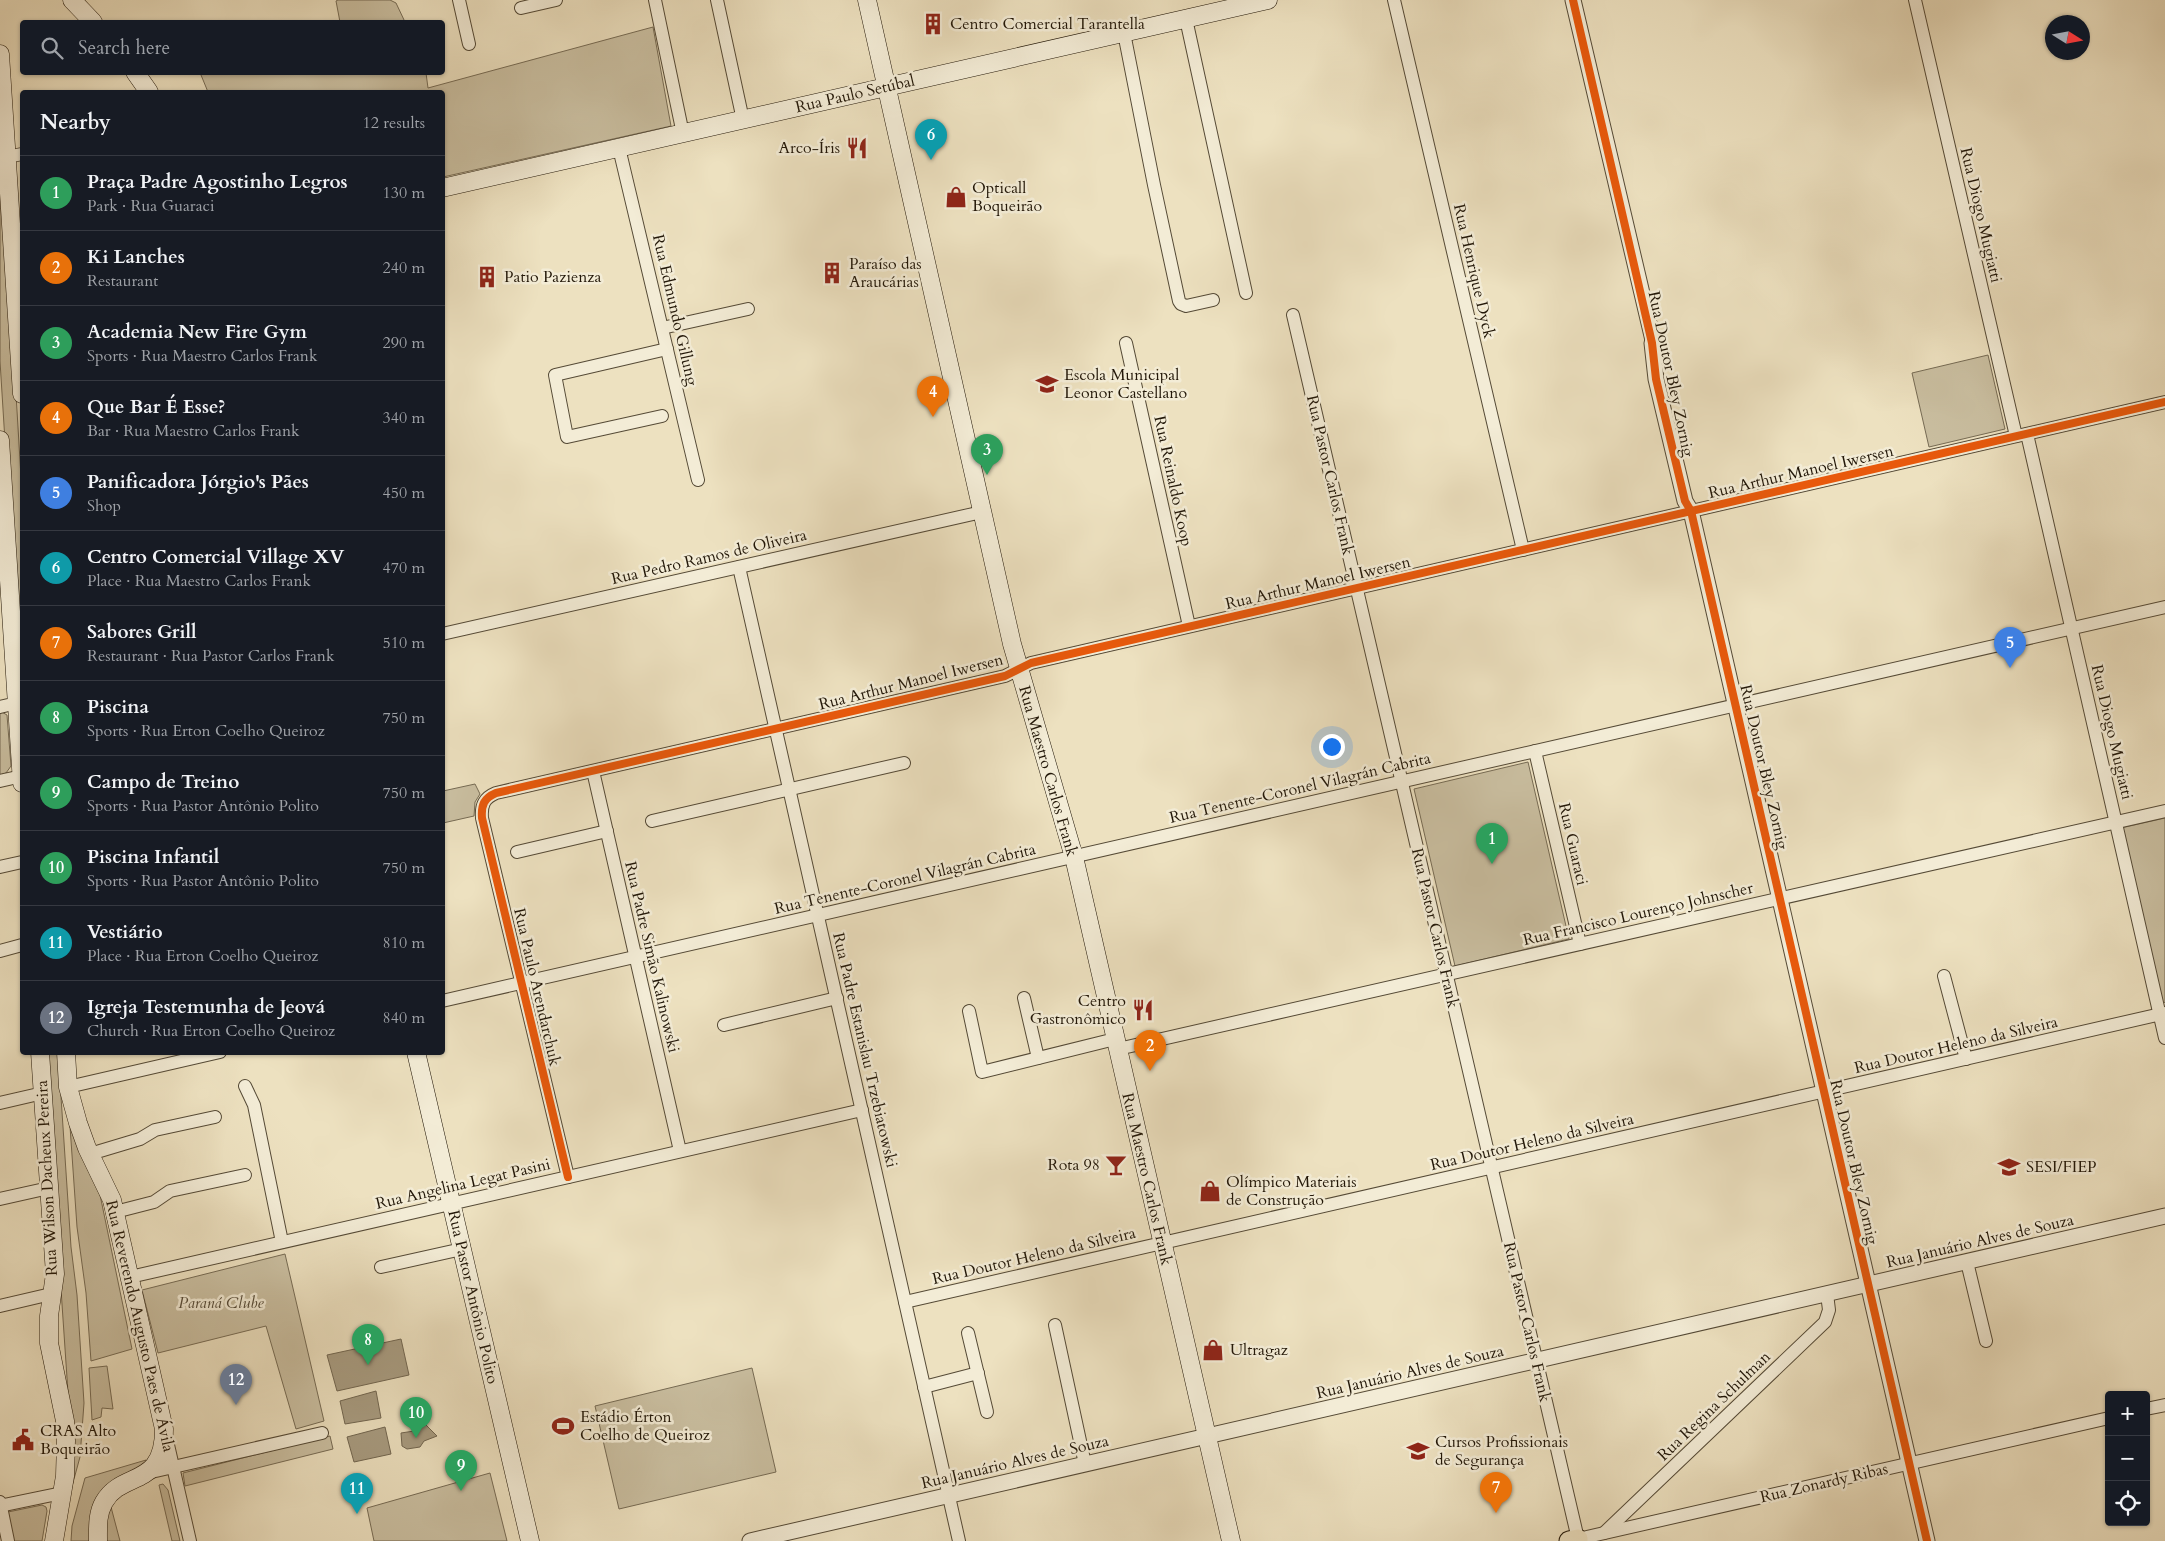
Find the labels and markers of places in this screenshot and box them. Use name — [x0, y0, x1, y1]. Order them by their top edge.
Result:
building icon: Centro Comercial Tarantella — [920, 11, 946, 37]
place label: Centro Comercial Tarantella — [950, 13, 1145, 35]
pin: 6 — [915, 119, 947, 160]
restaurant icon: Arco-Íris — [844, 135, 870, 161]
place label: Arco-Íris — [779, 137, 840, 159]
place label: Opticall Boqueirão — [972, 177, 1042, 217]
shop icon: Opticall Boqueirão — [943, 184, 969, 210]
place label: Paraíso das Araucárias — [849, 253, 922, 293]
building icon: Paraíso das Araucárias — [819, 260, 845, 286]
building icon: Patio Pazienza — [474, 264, 500, 290]
place label: Patio Pazienza — [504, 266, 601, 288]
place label: Escola Municipal Leonor Castellano — [1064, 364, 1187, 404]
school or university icon: Escola Municipal Leonor Castellano — [1034, 371, 1060, 397]
pin: 4 — [917, 376, 949, 417]
pin: 3 — [971, 434, 1003, 475]
pin: 5 — [1994, 627, 2026, 668]
pin: 1 — [1476, 823, 1508, 864]
place label: Centro Gastronômico — [1030, 990, 1126, 1030]
restaurant icon: Centro Gastronômico — [1130, 997, 1156, 1023]
pin: 2 — [1134, 1030, 1166, 1071]
bar icon: Rota 98 — [1103, 1152, 1129, 1178]
place label: Rota 98 — [1048, 1154, 1100, 1176]
school or university icon: SESI/FIEP — [1996, 1154, 2022, 1180]
place label: SESI/FIEP — [2026, 1156, 2096, 1178]
place label: Olímpico Materiais de Construção — [1226, 1171, 1357, 1211]
shop icon: Olímpico Materiais de Construção — [1197, 1178, 1223, 1204]
pin: 8 — [352, 1324, 384, 1365]
shop icon: Ultragaz — [1200, 1337, 1226, 1363]
place label: Ultragaz — [1230, 1339, 1288, 1361]
pin: 12 — [220, 1364, 252, 1405]
pin: 10 — [400, 1397, 432, 1438]
place label: Estádio Érton Coelho de Queiroz — [580, 1406, 710, 1446]
sports icon: Estádio Érton Coelho de Queiroz — [550, 1413, 576, 1439]
place label: CRAS Alto Boqueirão — [40, 1420, 117, 1460]
public building icon: CRAS Alto Boqueirão — [10, 1427, 36, 1453]
place label: Cursos Profissionais de Segurança — [1435, 1431, 1568, 1471]
school or university icon: Cursos Profissionais de Segurança — [1405, 1438, 1431, 1464]
pin: 9 — [445, 1450, 477, 1491]
pin: 7 — [1480, 1472, 1512, 1513]
pin: 11 — [341, 1473, 373, 1514]

